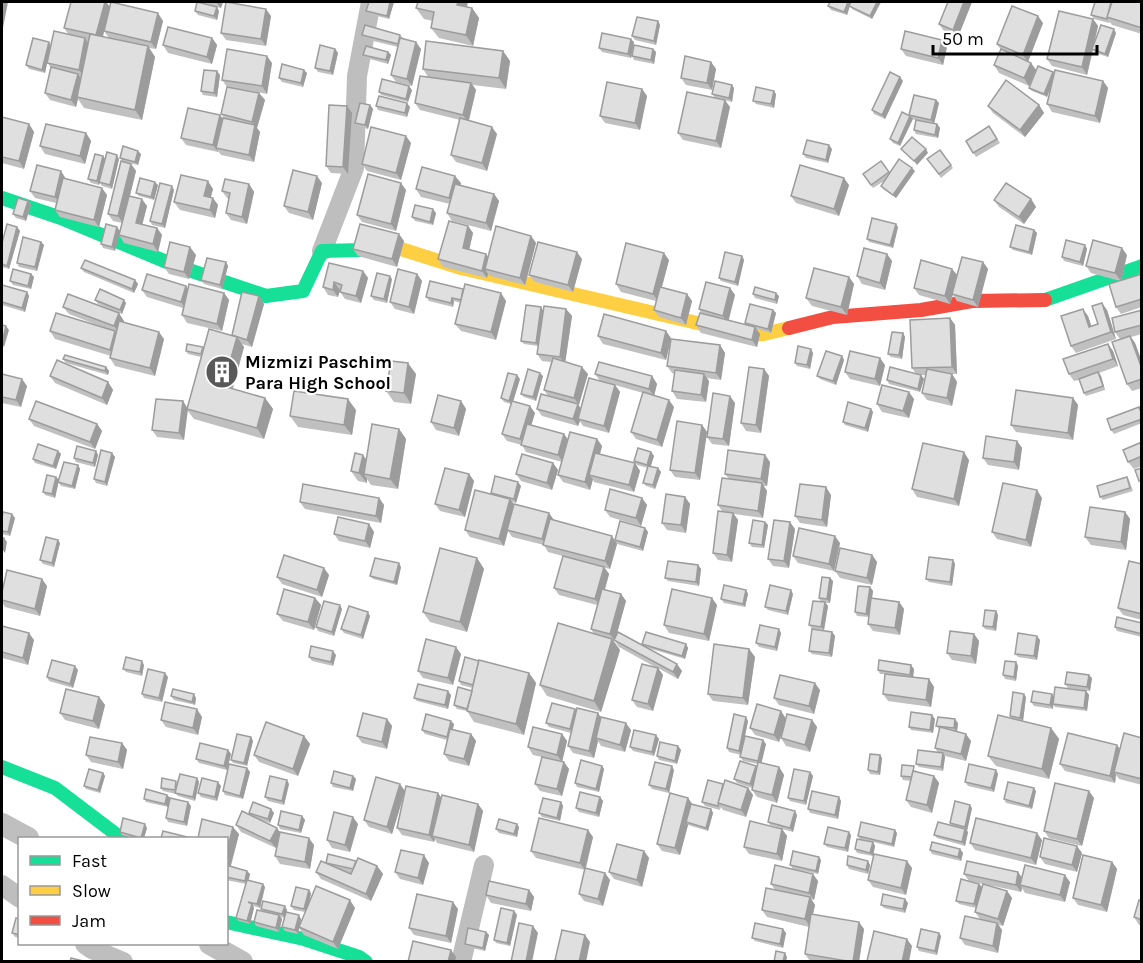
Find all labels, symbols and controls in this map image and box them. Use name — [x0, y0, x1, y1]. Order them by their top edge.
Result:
scale bar — [933, 18, 1096, 56]
text: 50 m — [942, 28, 984, 50]
place label: Mizmizi Paschim Para High School — [245, 351, 392, 394]
building icon: Mizmizi Paschim Para High School — [204, 354, 240, 390]
legend — [18, 837, 228, 945]
text: Fast — [72, 850, 107, 872]
text: Slow — [72, 880, 111, 902]
text: Jam — [72, 910, 106, 932]

